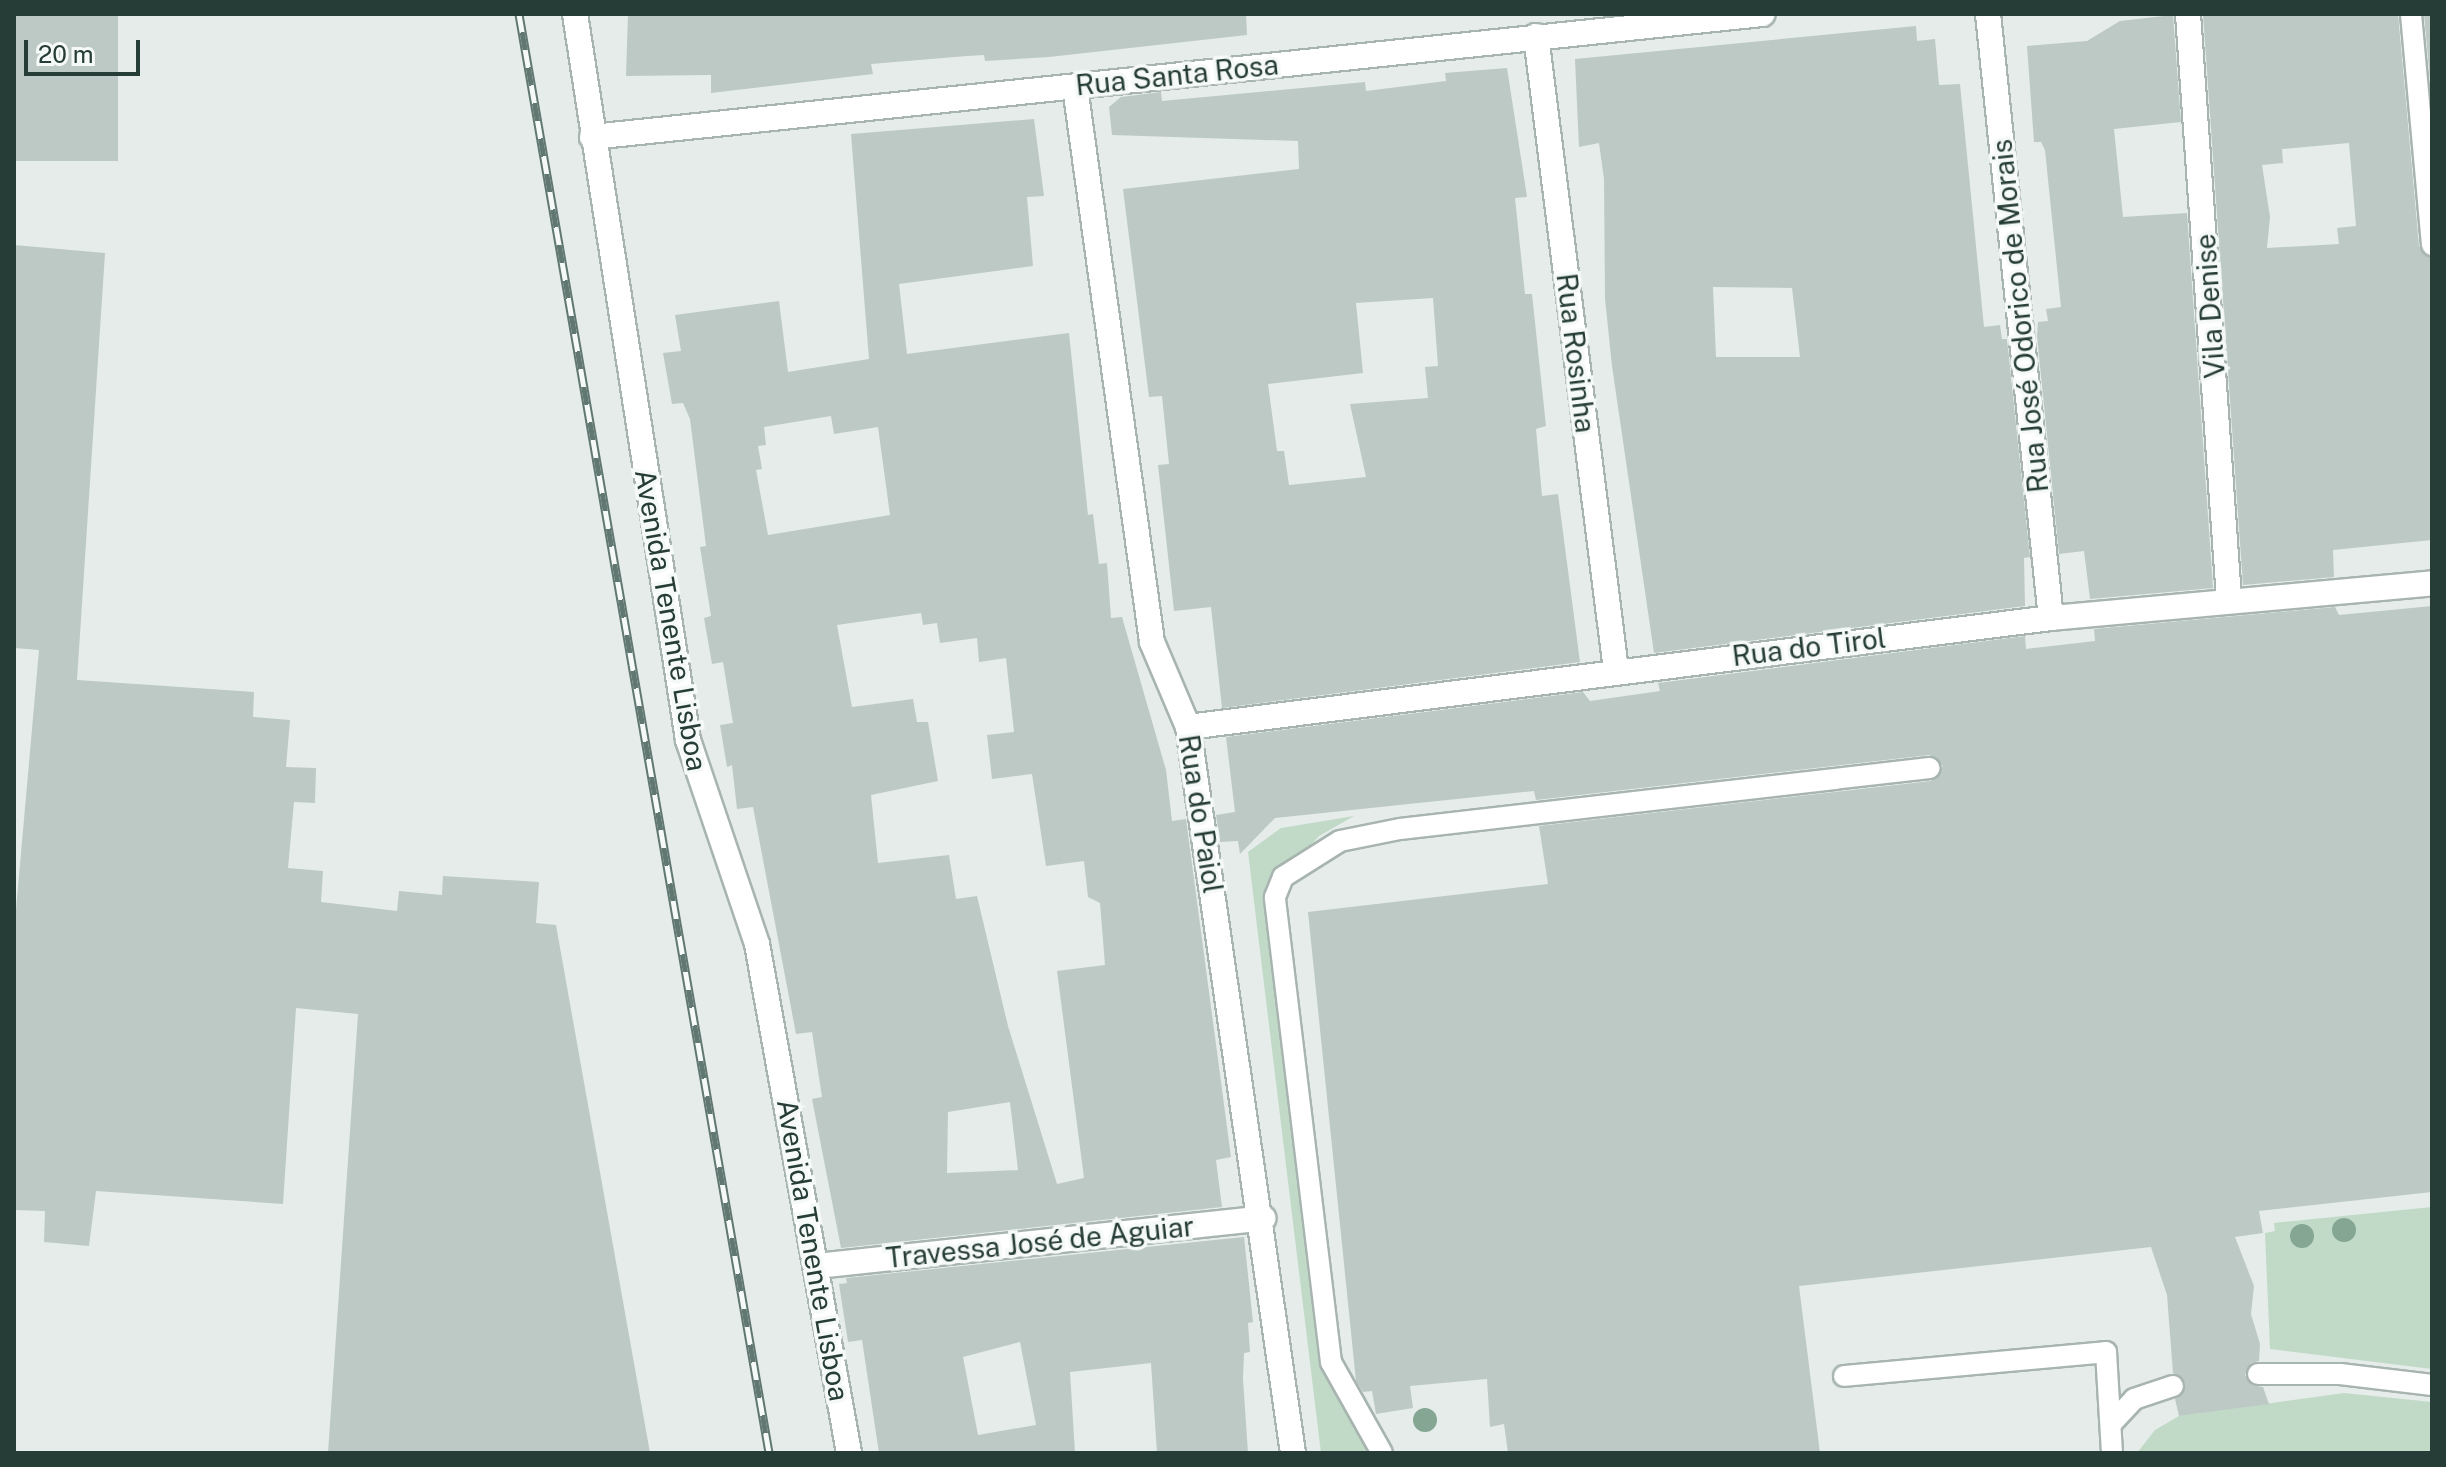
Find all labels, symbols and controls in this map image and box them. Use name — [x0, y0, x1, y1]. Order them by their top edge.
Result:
scale bar — [28, 24, 144, 74]
text: 20 m — [38, 40, 94, 68]
street label: Rua Santa Rosa — [1074, 48, 1280, 102]
street label: Rua José Odorico de Morais — [1985, 137, 2055, 495]
street label: Vila Denise — [2188, 233, 2232, 379]
street label: Rua Rosinha — [1550, 271, 1602, 435]
street label: Avenida Tenente Lisboa — [628, 466, 714, 774]
street label: Rua do Tirol — [1730, 621, 1888, 673]
street label: Rua do Paiol — [1172, 732, 1230, 896]
street label: Avenida Tenente Lisboa — [770, 1096, 856, 1404]
street label: Travessa José de Aguiar — [884, 1209, 1196, 1275]

